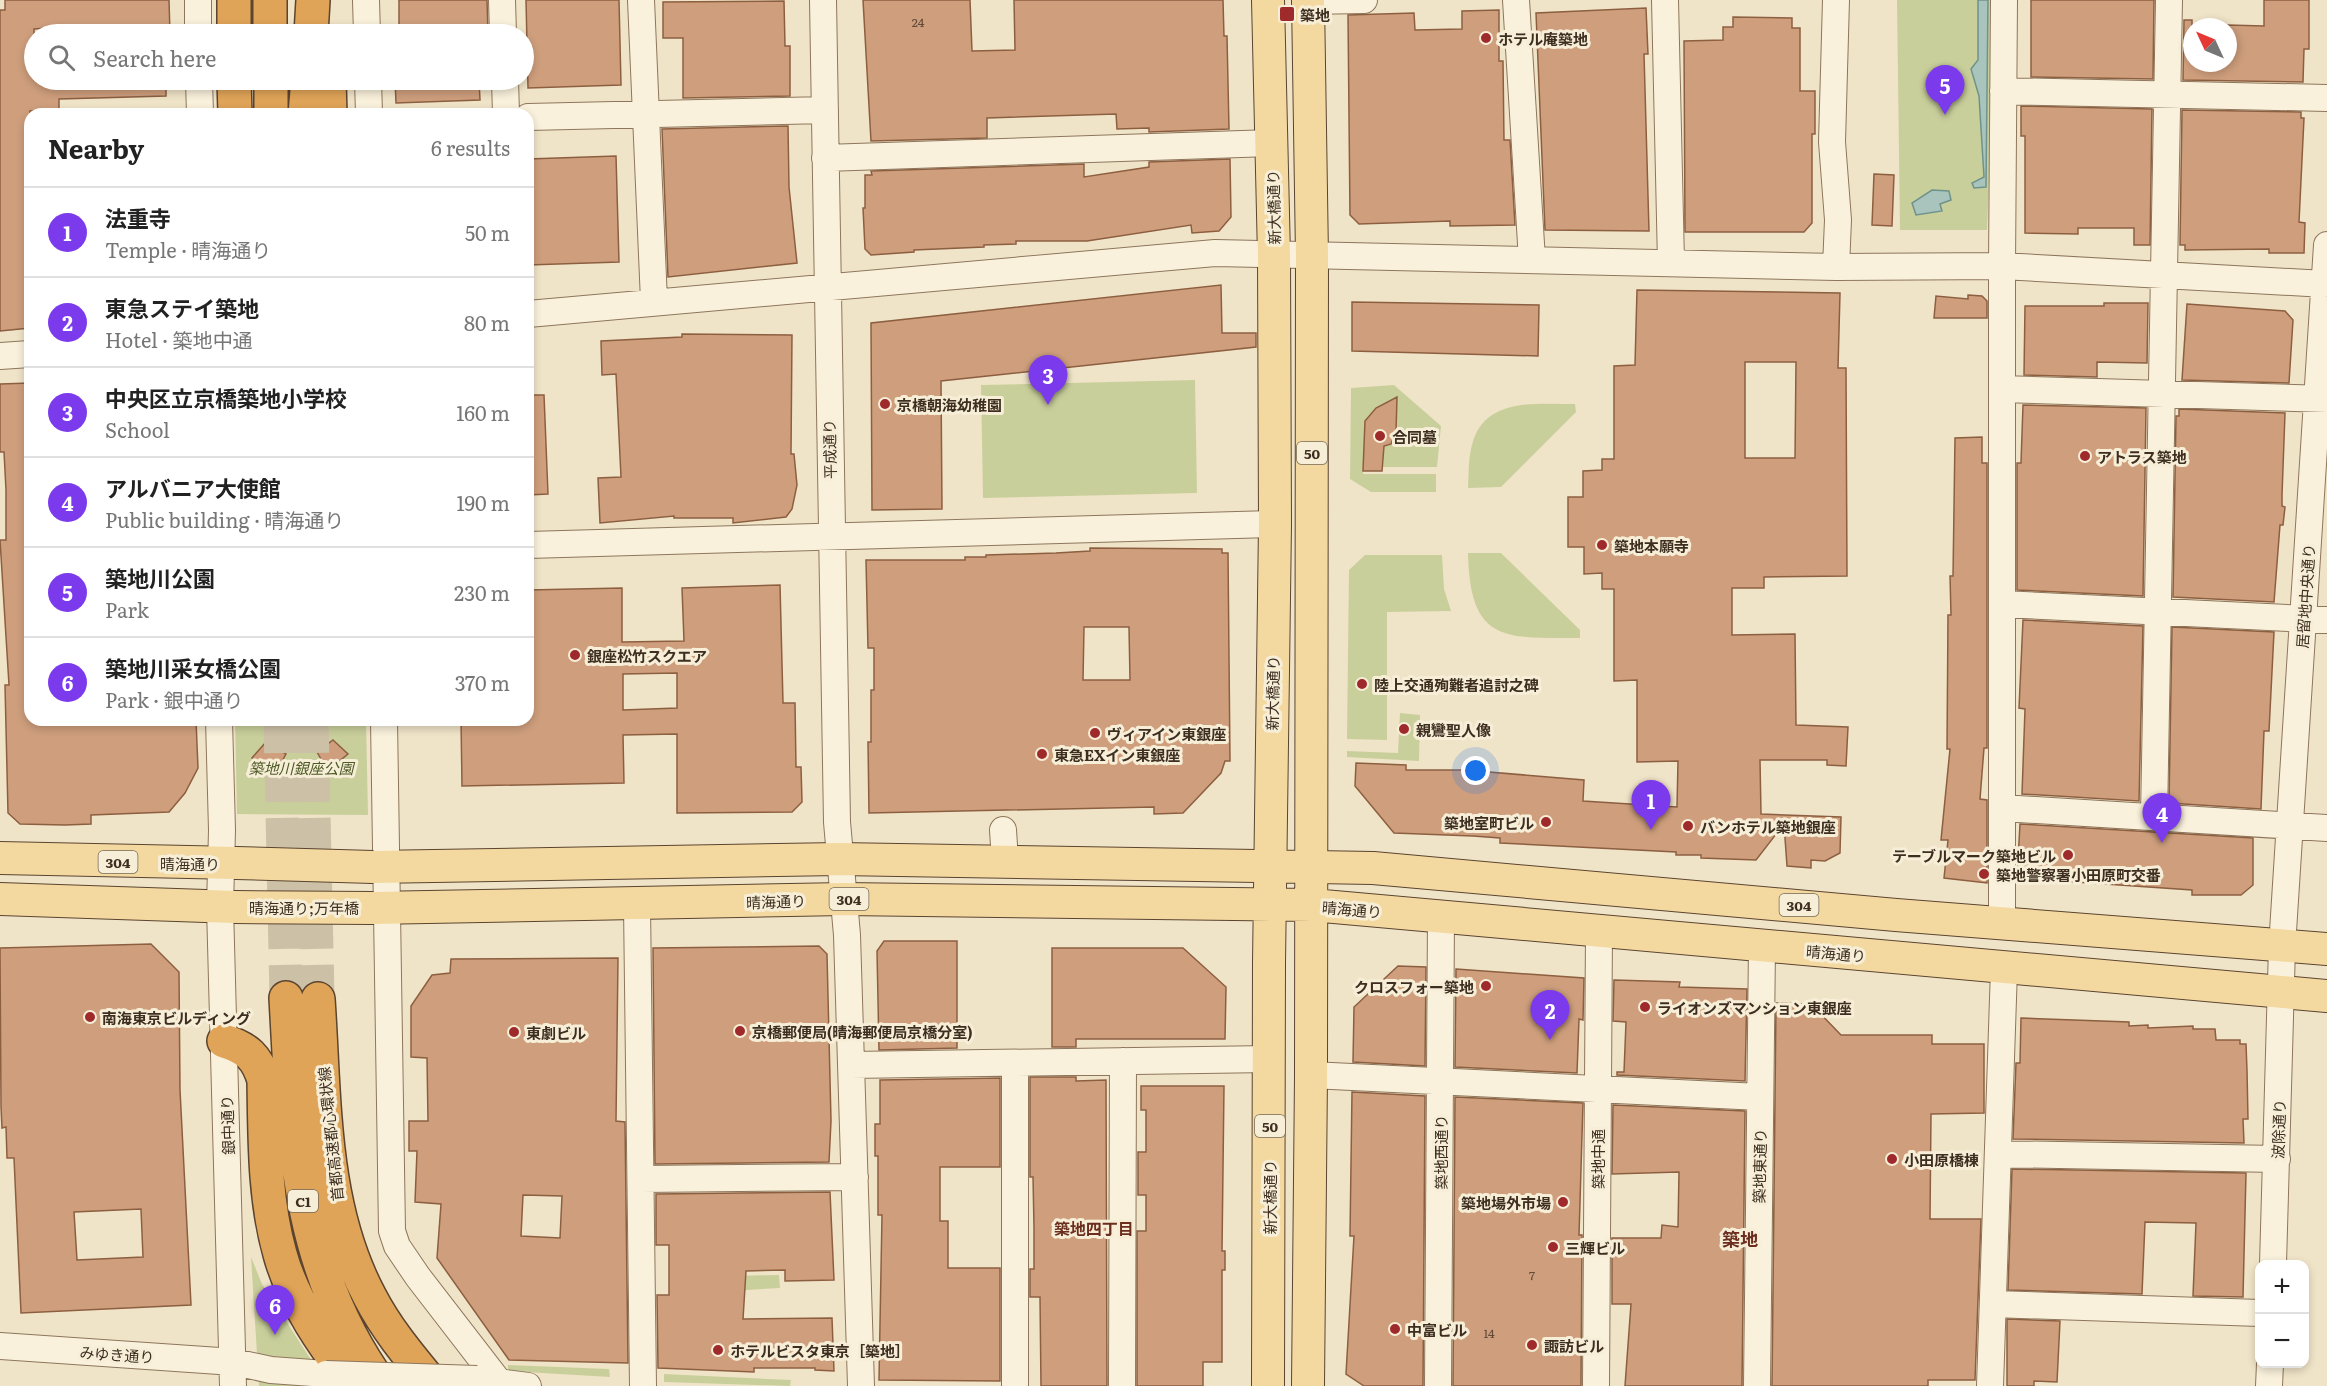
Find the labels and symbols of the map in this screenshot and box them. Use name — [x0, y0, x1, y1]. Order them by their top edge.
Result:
place label: 築地 — [1300, 3, 1330, 26]
marker: 築地 — [1278, 5, 1296, 23]
house number: 24 — [912, 13, 925, 31]
north arrow — [2183, 18, 2237, 72]
place label: ホテル庵築地 — [1498, 27, 1588, 50]
marker: ホテル庵築地 — [1479, 31, 1493, 45]
pin: 5 — [1926, 66, 1964, 115]
street label: 新大橋通り — [1261, 169, 1285, 245]
pin: 3 — [1028, 356, 1068, 405]
place label: 京橋朝海幼稚園 — [897, 393, 1002, 416]
marker: 京橋朝海幼稚園 — [878, 397, 892, 411]
street label: 平成通り — [817, 419, 841, 479]
place label: 合同墓 — [1392, 425, 1437, 448]
marker: 合同墓 — [1373, 429, 1387, 443]
road number: 50 — [1297, 442, 1327, 464]
place label: アトラス築地 — [2097, 445, 2187, 468]
marker: アトラス築地 — [2078, 449, 2092, 463]
place label: 築地本願寺 — [1614, 534, 1689, 557]
marker: 築地本願寺 — [1595, 538, 1609, 552]
street label: 居留地中央通り — [2290, 543, 2320, 649]
place label: 銀座松竹スクエア — [587, 644, 707, 667]
marker: 銀座松竹スクエア — [568, 648, 582, 662]
street label: 新大橋通り — [1260, 655, 1284, 731]
place label: 陸上交通殉難者追討之碑 — [1374, 673, 1539, 696]
marker: 陸上交通殉難者追討之碑 — [1355, 677, 1369, 691]
place label: 親鸞聖人像 — [1416, 718, 1491, 741]
place label: ヴィアイン東銀座 — [1107, 722, 1226, 745]
marker: 親鸞聖人像 — [1397, 722, 1411, 736]
marker: ヴィアイン東銀座 — [1088, 726, 1102, 740]
place label: 東急EXイン東銀座 — [1054, 743, 1180, 766]
marker: 東急EXイン東銀座 — [1035, 747, 1049, 761]
park label: 築地川銀座公園 — [248, 756, 355, 779]
your location — [1461, 756, 1490, 785]
pin: 1 — [1632, 780, 1670, 830]
pin: 4 — [2142, 794, 2182, 843]
place label: 築地室町ビル — [1444, 811, 1534, 834]
marker: 築地室町ビル — [1539, 815, 1553, 829]
place label: バンホテル築地銀座 — [1700, 815, 1836, 838]
marker: バンホテル築地銀座 — [1681, 819, 1695, 833]
place label: テーブルマーク築地ビル — [1892, 844, 2056, 867]
marker: テーブルマーク築地ビル — [2061, 848, 2075, 862]
road number: 304 — [98, 851, 138, 873]
street label: 晴海通り — [160, 852, 220, 875]
place label: 築地警察署小田原町交番 — [1996, 863, 2161, 886]
marker: 築地警察署小田原町交番 — [1977, 867, 1991, 881]
street label: 晴海通り — [746, 888, 806, 914]
road number: 304 — [830, 888, 868, 910]
road number: 304 — [1780, 894, 1818, 916]
street label: 晴海通り — [1321, 895, 1383, 923]
street label: 晴海通り;万年橋 — [249, 896, 359, 919]
street label: 晴海通り — [1805, 939, 1867, 967]
place label: クロスフォー築地 — [1354, 975, 1474, 998]
marker: クロスフォー築地 — [1479, 979, 1493, 993]
pin: 2 — [1530, 990, 1570, 1040]
place label: ライオンズマンション東銀座 — [1657, 996, 1852, 1019]
marker: ライオンズマンション東銀座 — [1638, 1000, 1652, 1014]
place label: 南海東京ビルディング — [102, 1006, 251, 1029]
marker: 南海東京ビルディング — [83, 1010, 97, 1024]
place label: 京橋郵便局(晴海郵便局京橋分室) — [752, 1020, 973, 1043]
place label: 東劇ビル — [526, 1021, 586, 1044]
marker: 京橋郵便局(晴海郵便局京橋分室) — [733, 1024, 747, 1038]
marker: 東劇ビル — [507, 1025, 521, 1039]
street label: 首都高速都心環状線 — [312, 1066, 348, 1202]
street label: 銀中通り — [214, 1095, 240, 1155]
street label: 波除通り — [2265, 1099, 2291, 1159]
street label: 築地西通り — [1429, 1114, 1452, 1190]
road number: 50 — [1255, 1115, 1285, 1137]
street label: 築地東通り — [1747, 1128, 1771, 1204]
street label: 築地中通 — [1586, 1129, 1609, 1189]
place label: 小田原橋棟 — [1904, 1148, 1979, 1171]
marker: 小田原橋棟 — [1885, 1152, 1899, 1166]
street label: 新大橋通り — [1258, 1159, 1281, 1235]
road number: C1 — [288, 1190, 318, 1212]
place label: 築地場外市場 — [1461, 1191, 1551, 1214]
marker: 築地場外市場 — [1556, 1195, 1570, 1209]
district label: 築地四丁目 — [1054, 1216, 1134, 1240]
district label: 築地 — [1722, 1225, 1758, 1252]
place label: 三輝ビル — [1565, 1236, 1625, 1259]
marker: 三輝ビル — [1546, 1240, 1560, 1254]
house number: 7 — [1529, 1266, 1535, 1284]
pin: 6 — [256, 1286, 294, 1335]
place label: 中富ビル — [1407, 1318, 1467, 1341]
marker: 中富ビル — [1388, 1322, 1402, 1336]
house number: 14 — [1483, 1324, 1495, 1342]
place label: 諏訪ビル — [1544, 1334, 1604, 1357]
marker: 諏訪ビル — [1525, 1338, 1539, 1352]
place label: ホテルビスタ東京［築地］ — [730, 1339, 910, 1362]
street label: みゆき通り — [79, 1340, 155, 1368]
marker: ホテルビスタ東京［築地］ — [711, 1343, 725, 1357]

